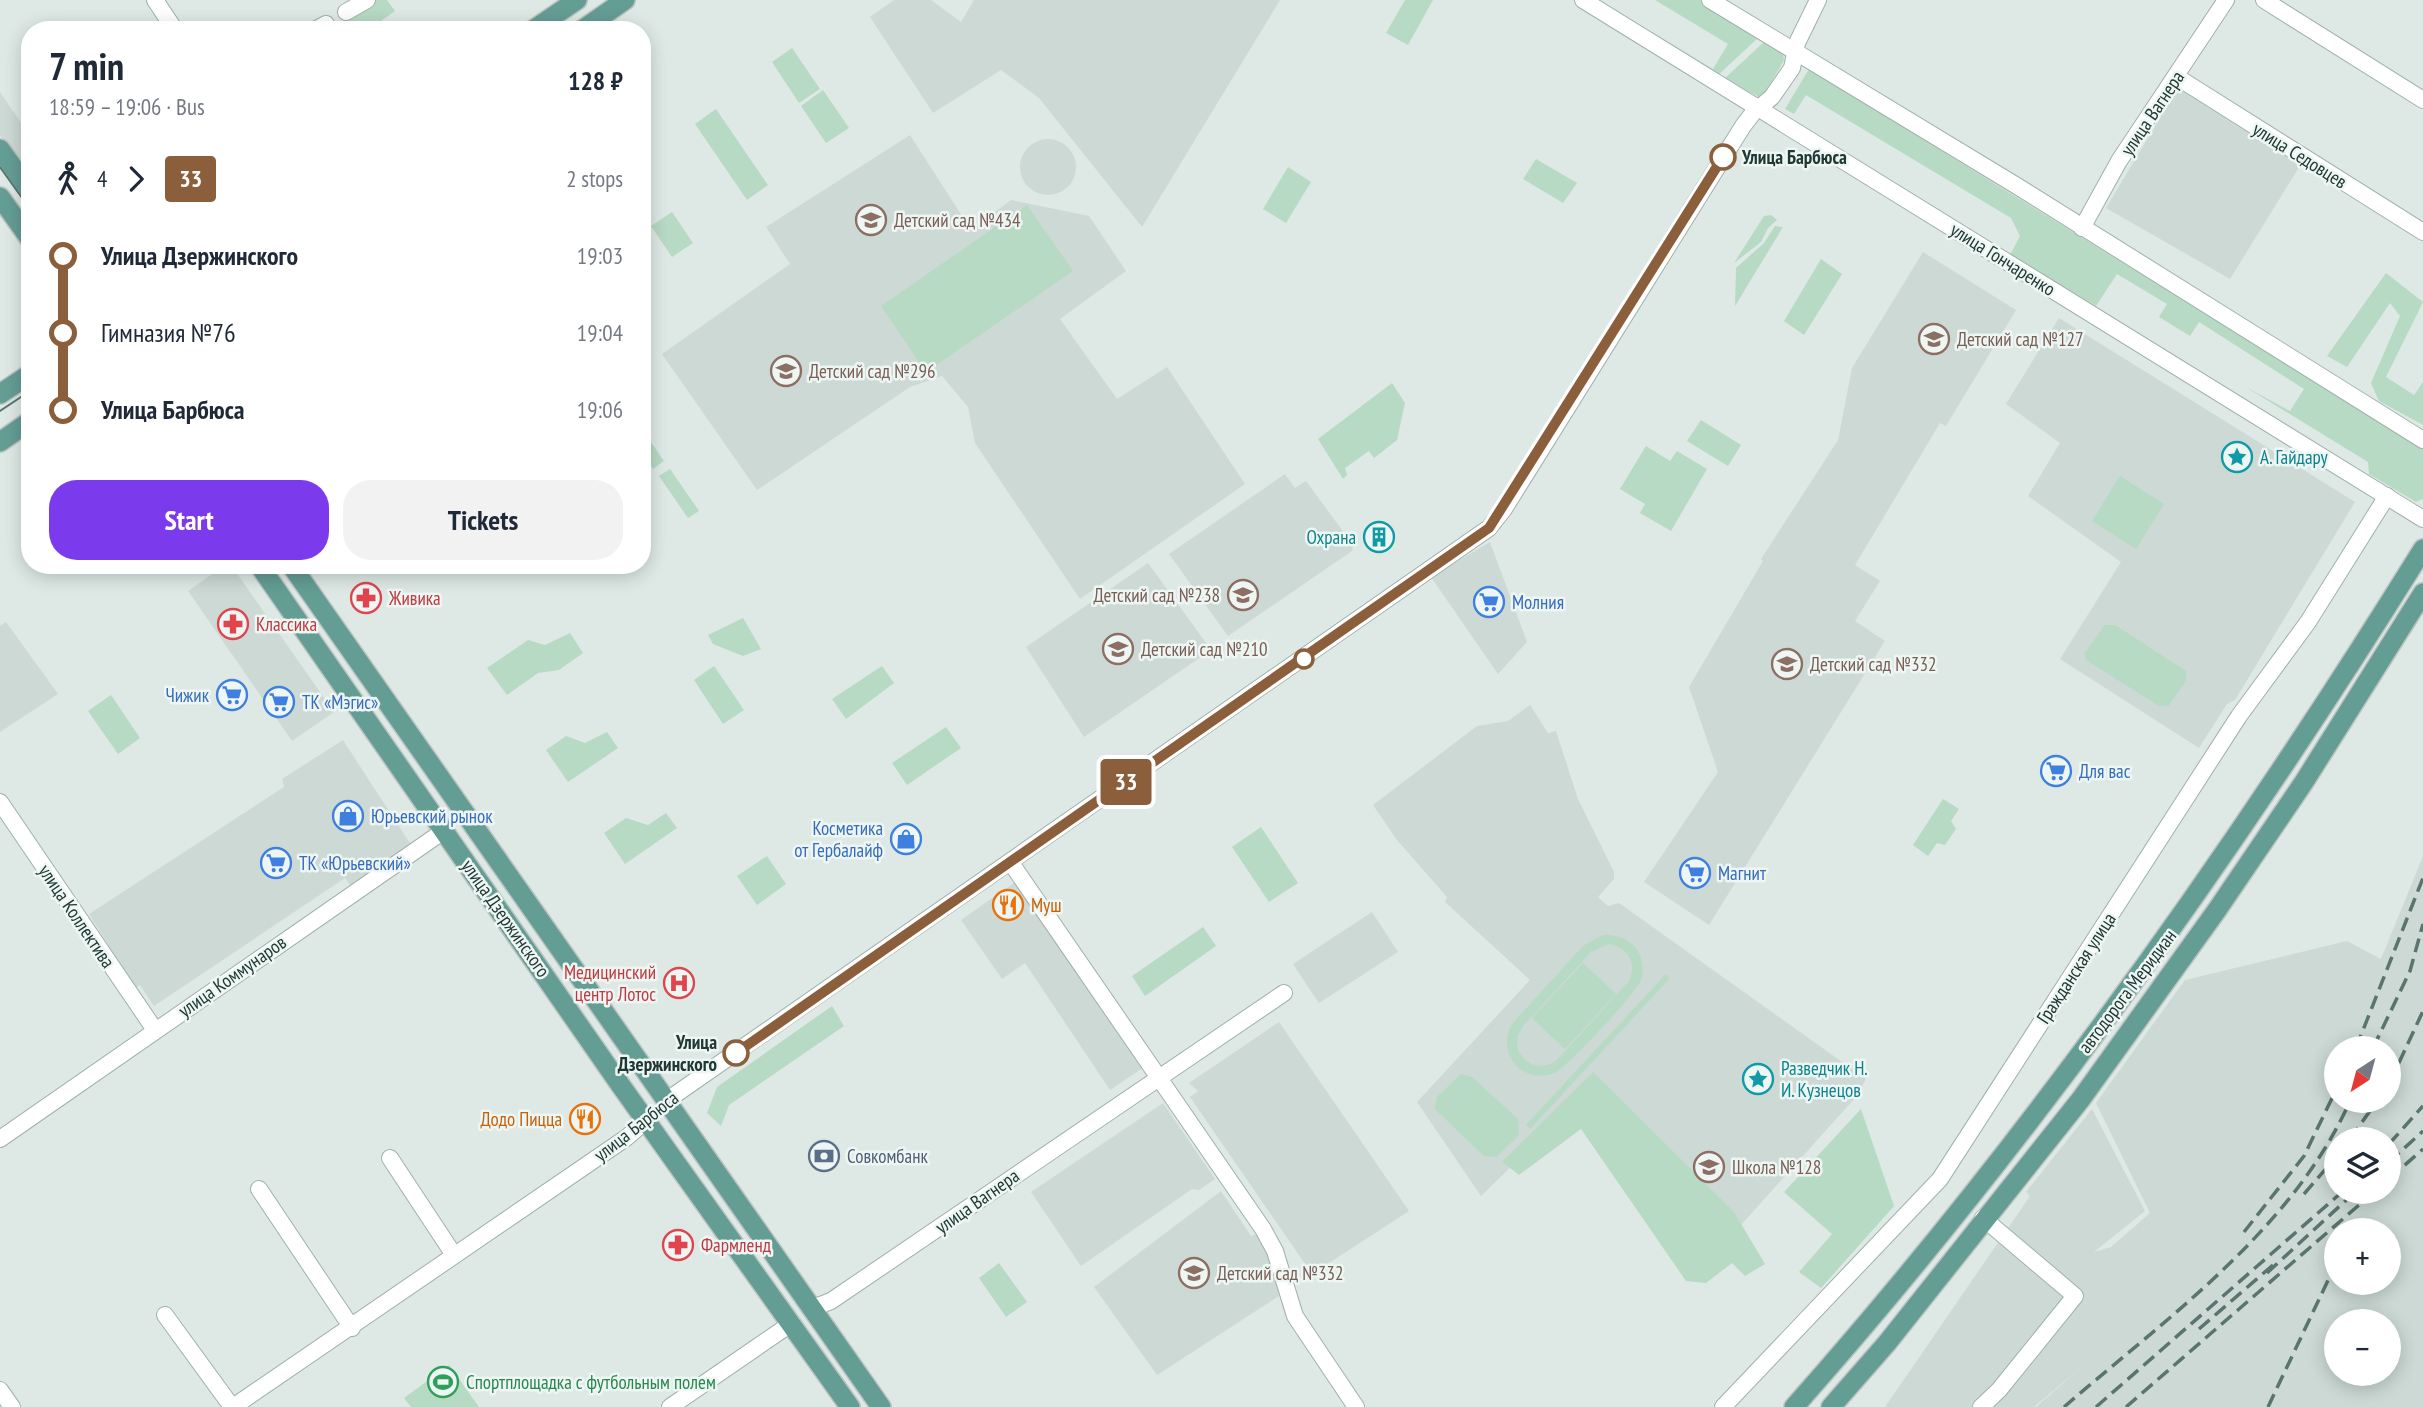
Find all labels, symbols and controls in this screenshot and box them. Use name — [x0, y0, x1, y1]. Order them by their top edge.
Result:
text: 7 min — [49, 41, 124, 90]
text: 128 ₽ — [568, 64, 623, 97]
street label: улица Вагнера — [2115, 66, 2189, 160]
text: 18:59 – 19:06 · Bus — [49, 92, 205, 121]
street label: улица Седовцев — [2248, 117, 2352, 193]
marker: Улица Барбюса — [1710, 144, 1736, 170]
place label: Улица Барбюса — [1741, 145, 1847, 169]
icon: walk — [49, 160, 87, 198]
icon: forward — [117, 160, 155, 198]
text: 33 — [179, 163, 202, 194]
text: 4 — [97, 164, 107, 193]
text: 2 stops — [566, 164, 623, 193]
school or university icon: Детский сад №434 — [854, 203, 888, 237]
place label: Детский сад №434 — [894, 208, 1021, 232]
street label: улица Гончаренко — [1946, 217, 2060, 301]
text: Улица Дзержинского — [101, 239, 298, 272]
text: 19:03 — [577, 241, 623, 270]
text: Гимназия №76 — [101, 316, 236, 349]
text: 19:04 — [577, 318, 623, 347]
school or university icon: Детский сад №127 — [1917, 322, 1951, 356]
place label: Детский сад №127 — [1957, 327, 2084, 351]
school or university icon: Детский сад №296 — [769, 354, 803, 388]
place label: Детский сад №296 — [809, 359, 936, 383]
text: Улица Барбюса — [101, 393, 245, 426]
text: 19:06 — [577, 395, 623, 424]
place icon: А. Гайдару — [2220, 440, 2254, 474]
place label: А. Гайдару — [2260, 445, 2329, 469]
button: Start — [49, 480, 329, 560]
button: Tickets — [343, 480, 623, 560]
building icon: Охрана — [1362, 520, 1396, 554]
place label: Охрана — [1306, 525, 1356, 549]
school or university icon: Детский сад №238 — [1226, 578, 1260, 612]
pharmacy icon: Живика — [349, 581, 383, 615]
place label: Детский сад №238 — [1093, 583, 1220, 607]
supermarket icon: Молния — [1472, 585, 1506, 619]
place label: Живика — [388, 586, 441, 610]
place label: Молния — [1512, 590, 1564, 614]
pharmacy icon: Классика — [216, 607, 250, 641]
place label: Классика — [256, 612, 317, 636]
school or university icon: Детский сад №210 — [1101, 632, 1135, 666]
place label: Детский сад №210 — [1141, 637, 1268, 661]
school or university icon: Детский сад №332 — [1770, 647, 1804, 681]
unlabelled marker — [1294, 649, 1314, 669]
place label: Детский сад №332 — [1810, 652, 1937, 676]
supermarket icon: Чижик — [215, 678, 249, 712]
place label: Чижик — [166, 683, 210, 707]
supermarket icon: ТК «Мэгис» — [262, 685, 296, 719]
place label: ТК «Мэгис» — [302, 690, 378, 714]
supermarket icon: Для вас — [2039, 754, 2073, 788]
line badge: 33 — [1094, 759, 1158, 805]
place label: Для вас — [2079, 759, 2131, 783]
text: 33 — [1115, 766, 1137, 797]
shop icon: Юрьевский рынок — [331, 799, 365, 833]
place label: Юрьевский рынок — [371, 804, 493, 828]
place label: Косметика от Гербалайф — [794, 816, 883, 862]
shop icon: Косметика от Гербалайф — [889, 822, 923, 856]
supermarket icon: ТК «Юрьевский» — [259, 846, 293, 880]
place label: ТК «Юрьевский» — [299, 851, 411, 875]
street label: улица Дзержинского — [457, 855, 555, 981]
supermarket icon: Магнит — [1678, 856, 1712, 890]
street label: улица Коллектива — [33, 860, 121, 972]
place label: Магнит — [1718, 861, 1767, 885]
restaurant icon: Муш — [991, 888, 1025, 922]
place label: Муш — [1031, 893, 1062, 917]
street label: Гражданская улица — [2031, 908, 2121, 1028]
street label: автодорога Меридиан — [2073, 924, 2181, 1058]
street label: улица Коммунаров — [173, 930, 291, 1022]
place label: Медицинский центр Лотос — [564, 960, 656, 1006]
hospital icon: Медицинский центр Лотос — [662, 966, 696, 1000]
place label: Улица Дзержинского — [618, 1030, 717, 1076]
north arrow — [2324, 1036, 2401, 1113]
map controls — [2324, 1036, 2401, 1386]
marker: Улица Дзержинского — [723, 1040, 749, 1066]
place label: Разведчик Н. И. Кузнецов — [1781, 1056, 1868, 1102]
place icon: Разведчик Н. И. Кузнецов — [1741, 1062, 1775, 1096]
street label: улица Барбюса — [589, 1085, 683, 1167]
restaurant icon: Додо Пицца — [568, 1102, 602, 1136]
place label: Додо Пицца — [481, 1107, 562, 1131]
button: layers — [2324, 1127, 2401, 1204]
bank icon: Совкомбанк — [807, 1139, 841, 1173]
place label: Совкомбанк — [847, 1144, 928, 1168]
school or university icon: Школа №128 — [1692, 1150, 1726, 1184]
place label: Школа №128 — [1732, 1155, 1821, 1179]
street label: улица Вагнера — [930, 1163, 1024, 1239]
button: + — [2324, 1218, 2401, 1295]
pharmacy icon: Фармленд — [661, 1228, 695, 1262]
place label: Фармленд — [701, 1233, 772, 1257]
school or university icon: Детский cад №332 — [1177, 1256, 1211, 1290]
place label: Детский cад №332 — [1217, 1261, 1344, 1285]
button: − — [2324, 1309, 2401, 1386]
sports icon: Спортплощадка с футбольным полем — [426, 1365, 460, 1399]
place label: Спортплощадка с футбольным полем — [466, 1370, 716, 1394]

